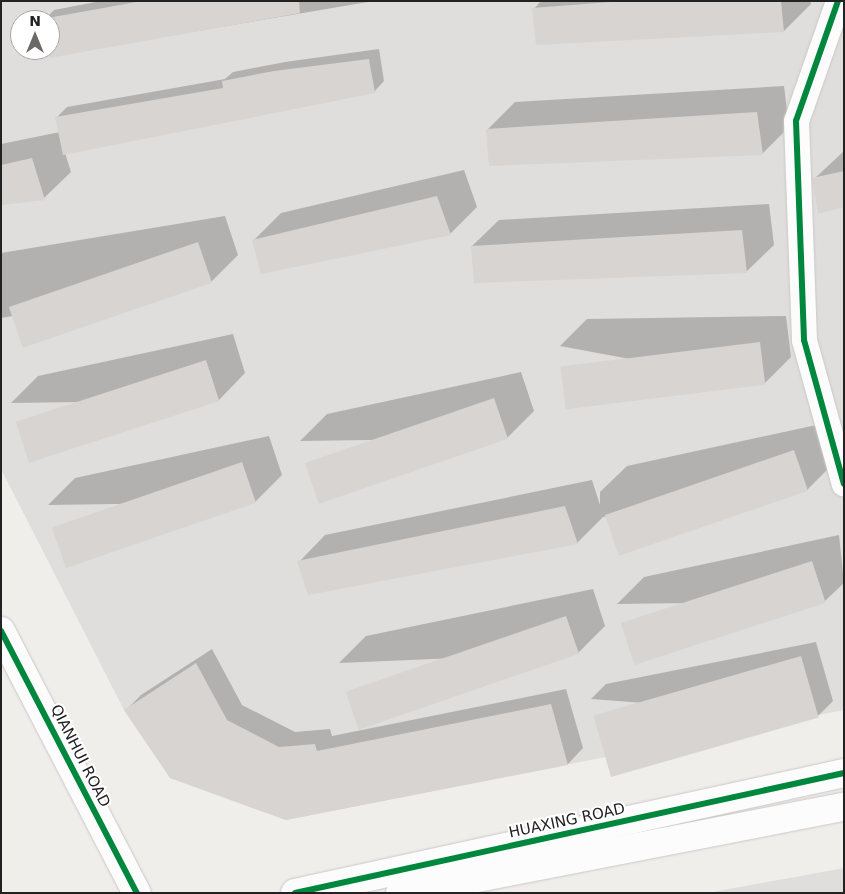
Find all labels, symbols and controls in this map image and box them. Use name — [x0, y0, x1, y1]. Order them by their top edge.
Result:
north arrow — [10, 10, 60, 60]
text: N — [29, 13, 41, 29]
street label: QIANHUI ROAD — [46, 702, 114, 810]
street label: HUAXING ROAD — [507, 800, 627, 842]

